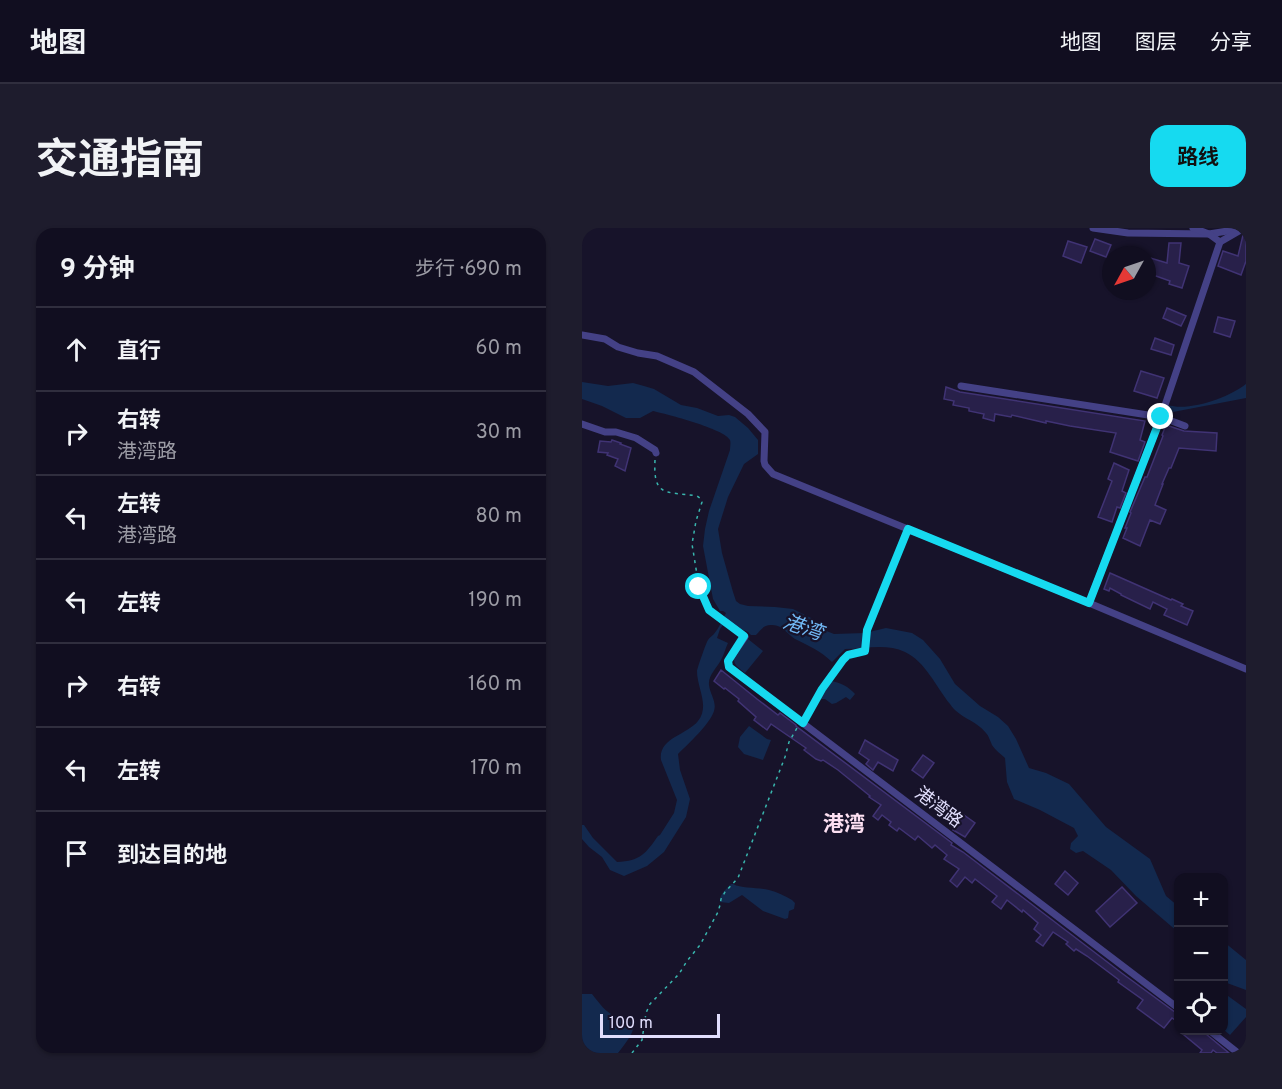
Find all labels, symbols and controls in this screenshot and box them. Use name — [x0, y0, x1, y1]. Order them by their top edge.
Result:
text: 地图 — [30, 27, 86, 63]
text: 地图 — [1060, 30, 1102, 57]
text: 图层 — [1135, 30, 1177, 57]
text: 分享 — [1210, 30, 1252, 57]
button: 路线 — [1150, 125, 1246, 187]
text: 交通指南 — [36, 136, 204, 189]
north arrow — [1102, 246, 1156, 300]
text: 9 分钟 — [60, 254, 134, 287]
text: 步行 · 690 m — [415, 257, 522, 283]
icon: ahead — [60, 333, 93, 366]
text: 60 m — [476, 336, 522, 362]
text: 直行 — [117, 339, 161, 366]
route end — [1147, 403, 1173, 429]
text: 右转 — [117, 408, 161, 435]
icon: right — [60, 417, 93, 450]
text: 30 m — [476, 420, 522, 446]
text: 港湾路 — [117, 440, 177, 466]
text: 左转 — [117, 492, 161, 519]
icon: left — [60, 501, 93, 534]
text: 80 m — [476, 504, 522, 530]
text: 港湾路 — [117, 524, 177, 550]
route start — [685, 573, 711, 599]
icon: left — [60, 585, 93, 618]
text: 190 m — [468, 588, 522, 614]
text: 左转 — [117, 591, 161, 618]
water label: 港湾 — [779, 610, 828, 649]
icon: right — [60, 669, 93, 702]
text: 160 m — [468, 672, 522, 698]
text: 右转 — [117, 675, 161, 702]
icon: left — [60, 753, 93, 786]
text: 170 m — [470, 756, 522, 782]
text: 左转 — [117, 759, 161, 786]
street label: 港湾路 — [910, 783, 967, 834]
district label: 港湾 — [823, 812, 865, 839]
icon: arrive — [60, 837, 93, 870]
text: 到达目的地 — [117, 843, 227, 870]
map controls — [1174, 873, 1228, 1035]
button: + — [1174, 873, 1228, 927]
button: − — [1174, 927, 1228, 981]
button: locate — [1174, 981, 1228, 1035]
scale bar — [600, 1011, 720, 1038]
text: 100 m — [609, 1014, 653, 1034]

